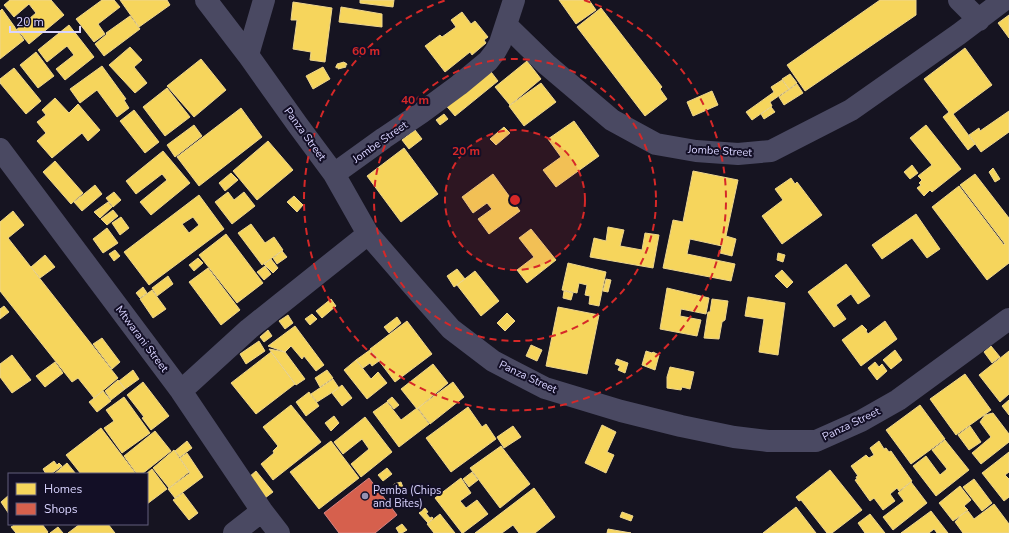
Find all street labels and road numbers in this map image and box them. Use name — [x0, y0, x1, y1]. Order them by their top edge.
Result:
street label: Panza Street — [281, 104, 330, 164]
street label: Jombe Street — [349, 117, 411, 167]
street label: Jombe Street — [687, 142, 753, 160]
street label: Mtwarani Street — [112, 303, 172, 375]
street label: Panza Street — [497, 357, 560, 397]
street label: Panza Street — [820, 403, 883, 444]

